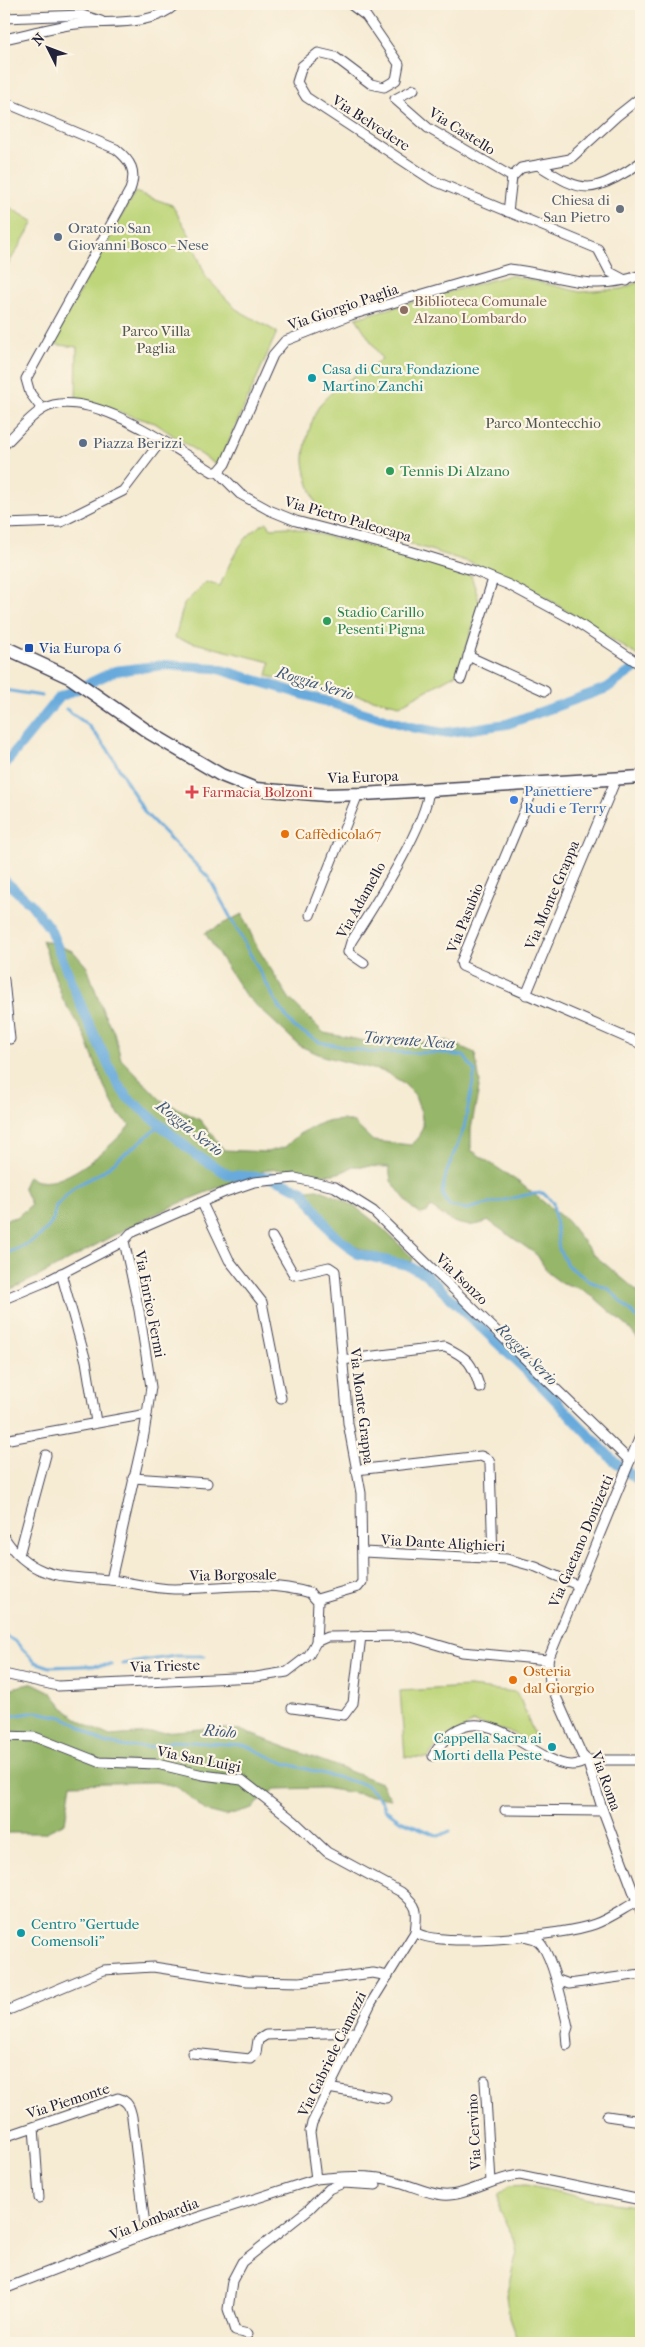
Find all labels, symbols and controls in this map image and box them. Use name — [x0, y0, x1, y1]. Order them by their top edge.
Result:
north arrow — [22, 22, 72, 72]
text: N — [29, 30, 49, 49]
street label: Via Belvedere — [328, 91, 414, 155]
street label: Via Castello — [424, 103, 499, 159]
place label: Chiesa di San Pietro — [543, 191, 611, 226]
marker: Chiesa di San Pietro — [614, 203, 626, 215]
place label: Oratorio San Giovanni Bosco - Nese — [68, 219, 209, 254]
marker: Oratorio San Giovanni Bosco - Nese — [52, 231, 64, 243]
street label: Via Giorgio Paglia — [284, 279, 402, 335]
place label: Biblioteca Comunale Alzano Lombardo — [413, 292, 547, 327]
marker: Biblioteca Comunale Alzano Lombardo — [398, 304, 410, 316]
park label: Parco Villa Paglia — [121, 322, 192, 357]
place label: Casa di Cura Fondazione Martino Zanchi — [322, 360, 480, 395]
marker: Casa di Cura Fondazione Martino Zanchi — [306, 372, 318, 384]
park label: Parco Montecchio — [485, 414, 601, 432]
place label: Piazza Berizzi — [93, 434, 183, 452]
marker: Piazza Berizzi — [77, 437, 89, 449]
place label: Tennis Di Alzano — [400, 462, 510, 480]
marker: Tennis Di Alzano — [384, 465, 396, 477]
street label: Via Pietro Paleocapa — [282, 492, 415, 546]
place label: Stadio Carillo Pesenti Pigna — [337, 603, 426, 638]
marker: Stadio Carillo Pesenti Pigna — [321, 615, 333, 627]
place label: Via Europa 6 — [38, 639, 122, 657]
marker: Via Europa 6 — [23, 642, 35, 654]
water label: Roggia Serio — [273, 662, 356, 704]
street label: Via Europa — [326, 767, 400, 787]
place label: Panettiere Rudi e Terry — [524, 782, 608, 817]
place label: Farmacia Bolzoni — [202, 783, 313, 801]
marker: Farmacia Bolzoni — [186, 786, 198, 798]
marker: Panettiere Rudi e Terry — [508, 794, 520, 806]
place label: Caffèdicola67 — [295, 825, 381, 843]
marker: Caffèdicola67 — [279, 828, 291, 840]
street label: Via Monte Grappa — [520, 837, 584, 953]
street label: Via Adamello — [332, 858, 390, 942]
street label: Via Pasubio — [442, 880, 487, 957]
water label: Torrente Nesa — [362, 1027, 456, 1053]
water label: Roggia Serio — [152, 1095, 228, 1160]
street label: Via Enrico Fermi — [131, 1248, 169, 1360]
street label: Via Isonzo — [431, 1249, 492, 1309]
water label: Roggia Serio — [491, 1318, 562, 1389]
street label: Via Monte Grappa — [346, 1346, 378, 1466]
street label: Via Gaetano Donizetti — [545, 1471, 617, 1611]
street label: Via Dante Alighieri — [379, 1531, 506, 1555]
street label: Via Borgosale — [188, 1565, 277, 1585]
street label: Via Trieste — [129, 1656, 201, 1676]
place label: Osteria dal Giorgio — [523, 1662, 595, 1697]
marker: Osteria dal Giorgio — [507, 1674, 519, 1686]
water label: Riolo — [202, 1720, 238, 1742]
place label: Cappella Sacra ai Morti della Peste — [433, 1729, 543, 1764]
marker: Cappella Sacra ai Morti della Peste — [546, 1741, 558, 1753]
street label: Via San Luigi — [154, 1742, 243, 1776]
street label: Via Roma — [587, 1748, 625, 1814]
place label: Centro "Gertude Comensoli" — [31, 1915, 140, 1950]
marker: Centro "Gertude Comensoli" — [15, 1927, 27, 1939]
street label: Via Gabriele Camozzi — [293, 1988, 370, 2120]
street label: Via Piemonte — [23, 2079, 112, 2123]
street label: Via Cervino — [463, 2093, 485, 2172]
street label: Via Lombardia — [106, 2193, 202, 2245]

